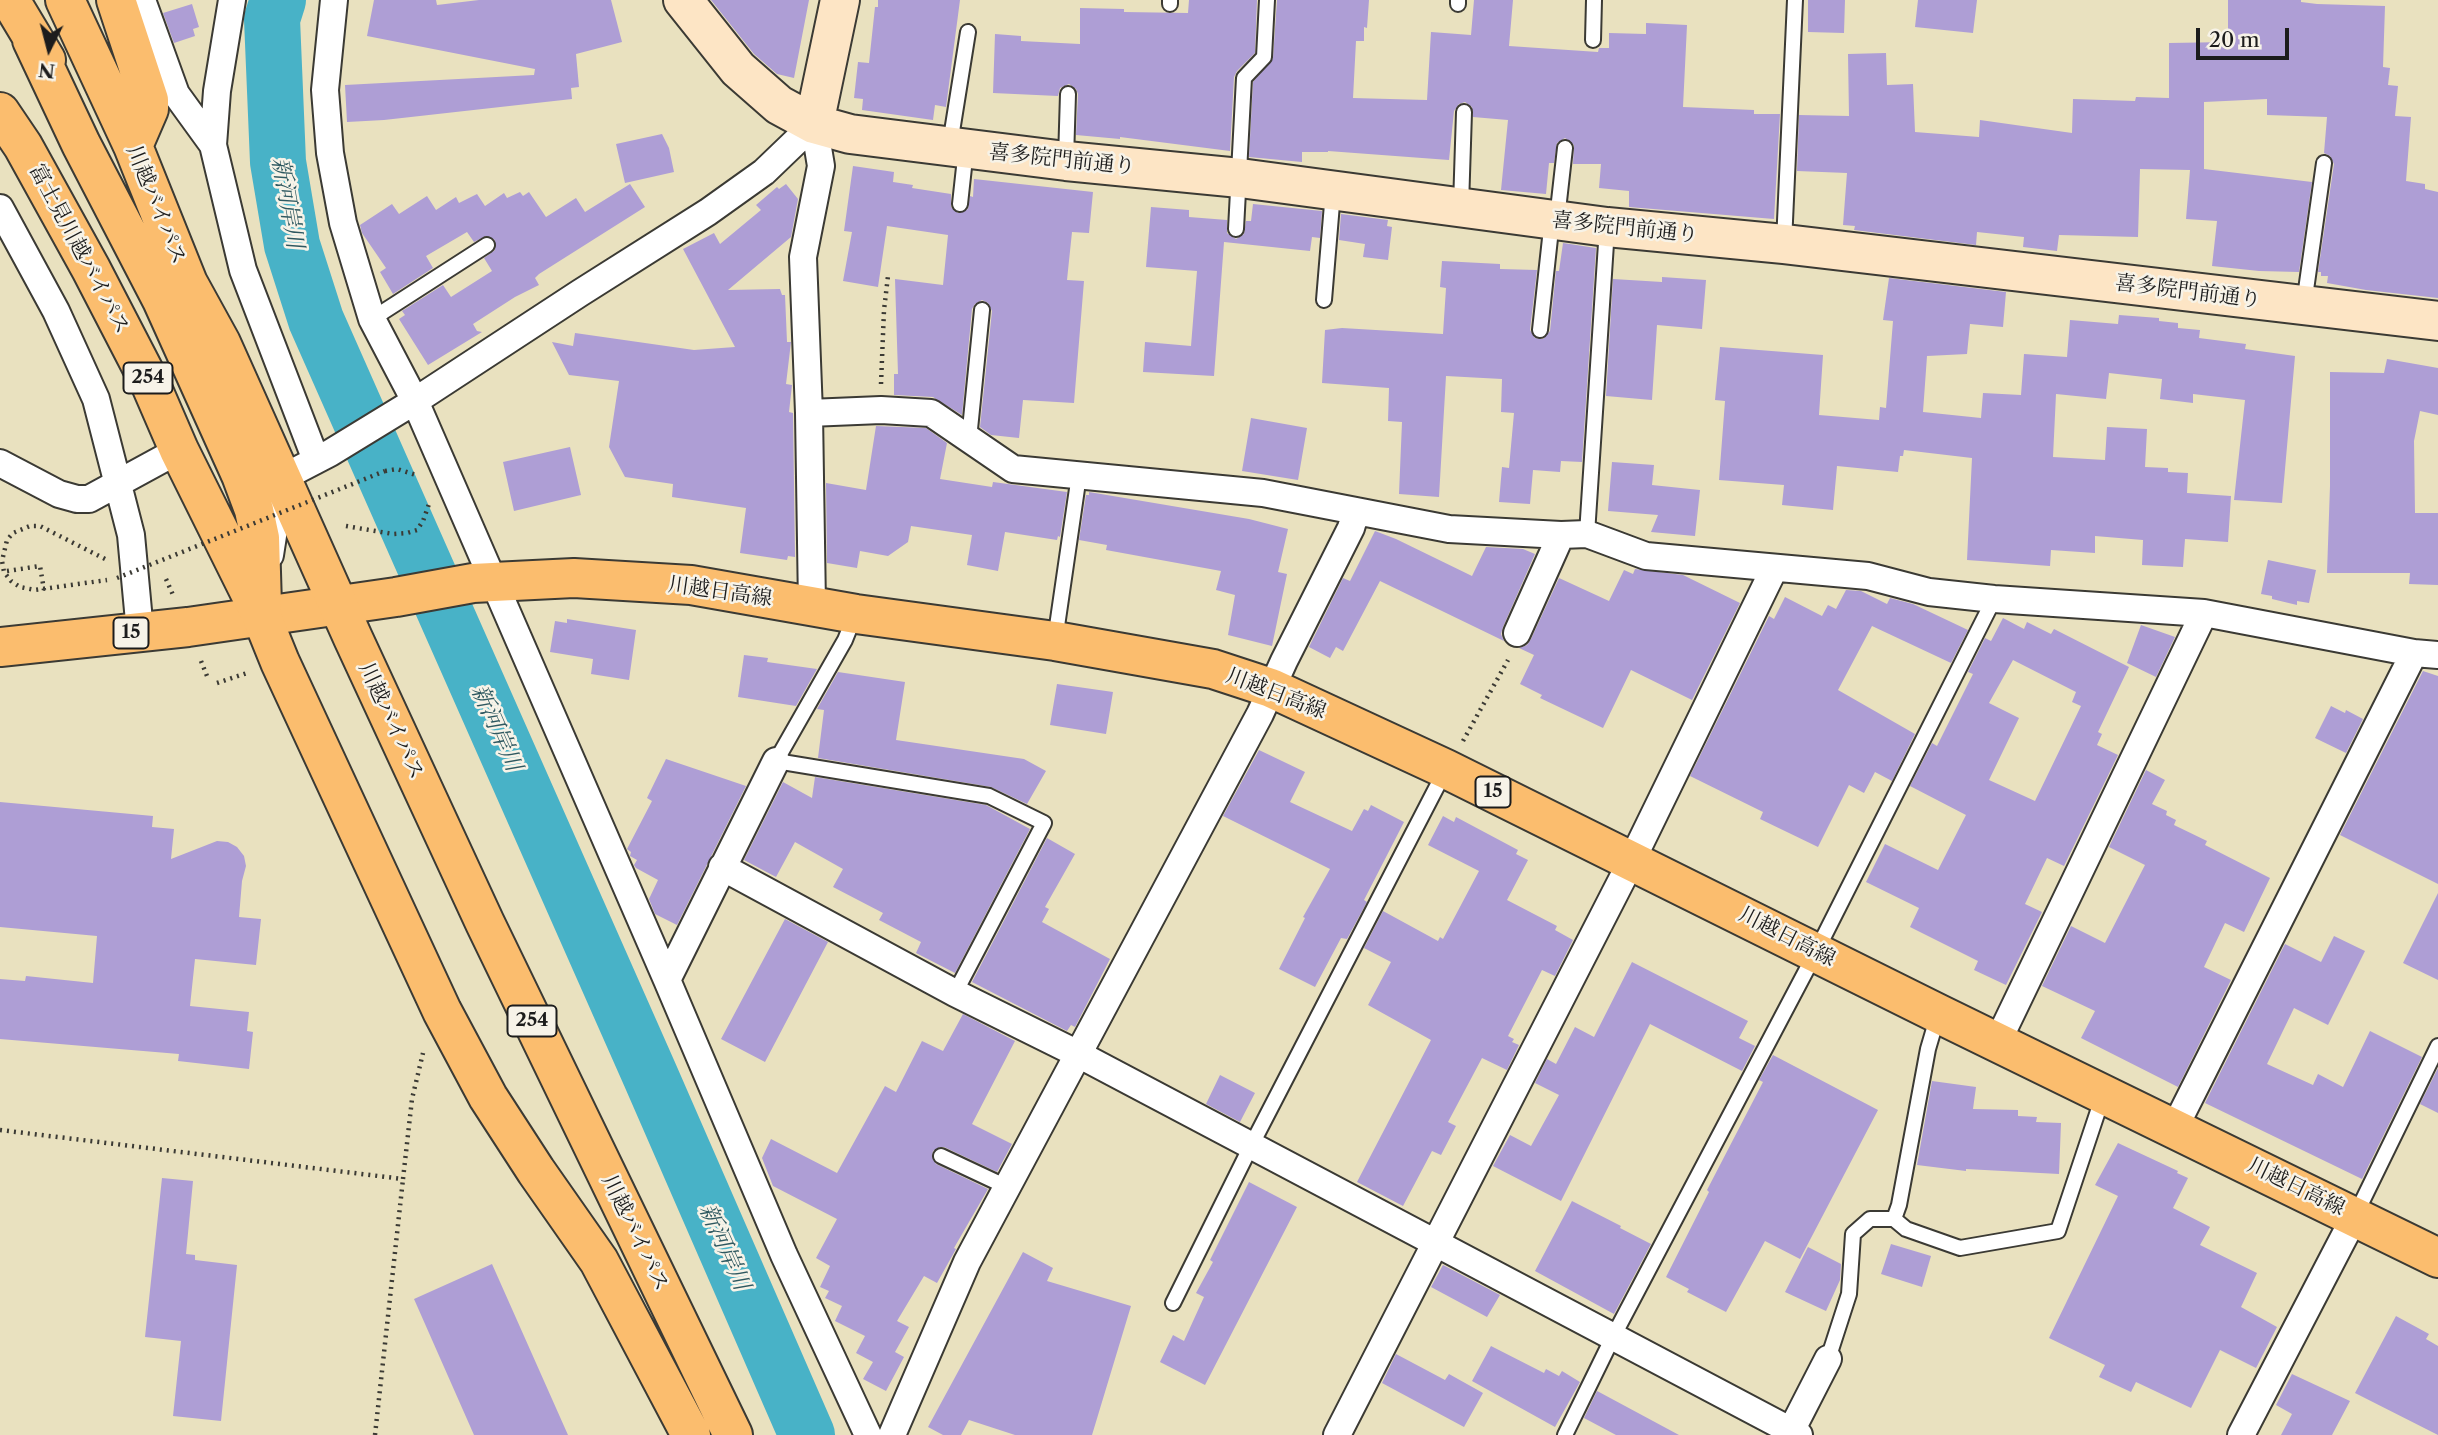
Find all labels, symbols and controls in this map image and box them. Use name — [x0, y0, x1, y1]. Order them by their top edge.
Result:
north arrow — [14, 14, 84, 84]
scale bar — [2200, 14, 2293, 58]
text: 20 m — [2209, 27, 2260, 52]
text: N — [37, 58, 56, 83]
street label: 喜多院門前通り — [988, 140, 1136, 180]
street label: 川越バイパス — [121, 142, 191, 268]
water label: 新河岸川 — [265, 155, 309, 251]
street label: 富士見川越バイパス — [24, 160, 134, 338]
street label: 喜多院門前通り — [1551, 208, 1699, 248]
street label: 喜多院門前通り — [2114, 271, 2262, 313]
road number: 254 — [124, 362, 172, 394]
street label: 川越日高線 — [666, 572, 774, 612]
road number: 15 — [114, 618, 148, 648]
street label: 川越バイパス — [353, 659, 429, 783]
street label: 川越日高線 — [1222, 663, 1330, 725]
water label: 新河岸川 — [465, 680, 527, 776]
road number: 15 — [1476, 776, 1510, 807]
street label: 川越日高線 — [1735, 902, 1839, 972]
road number: 254 — [508, 1006, 556, 1036]
street label: 川越日高線 — [2243, 1153, 2349, 1221]
street label: 川越バイパス — [596, 1171, 674, 1295]
water label: 新河岸川 — [693, 1199, 755, 1295]

